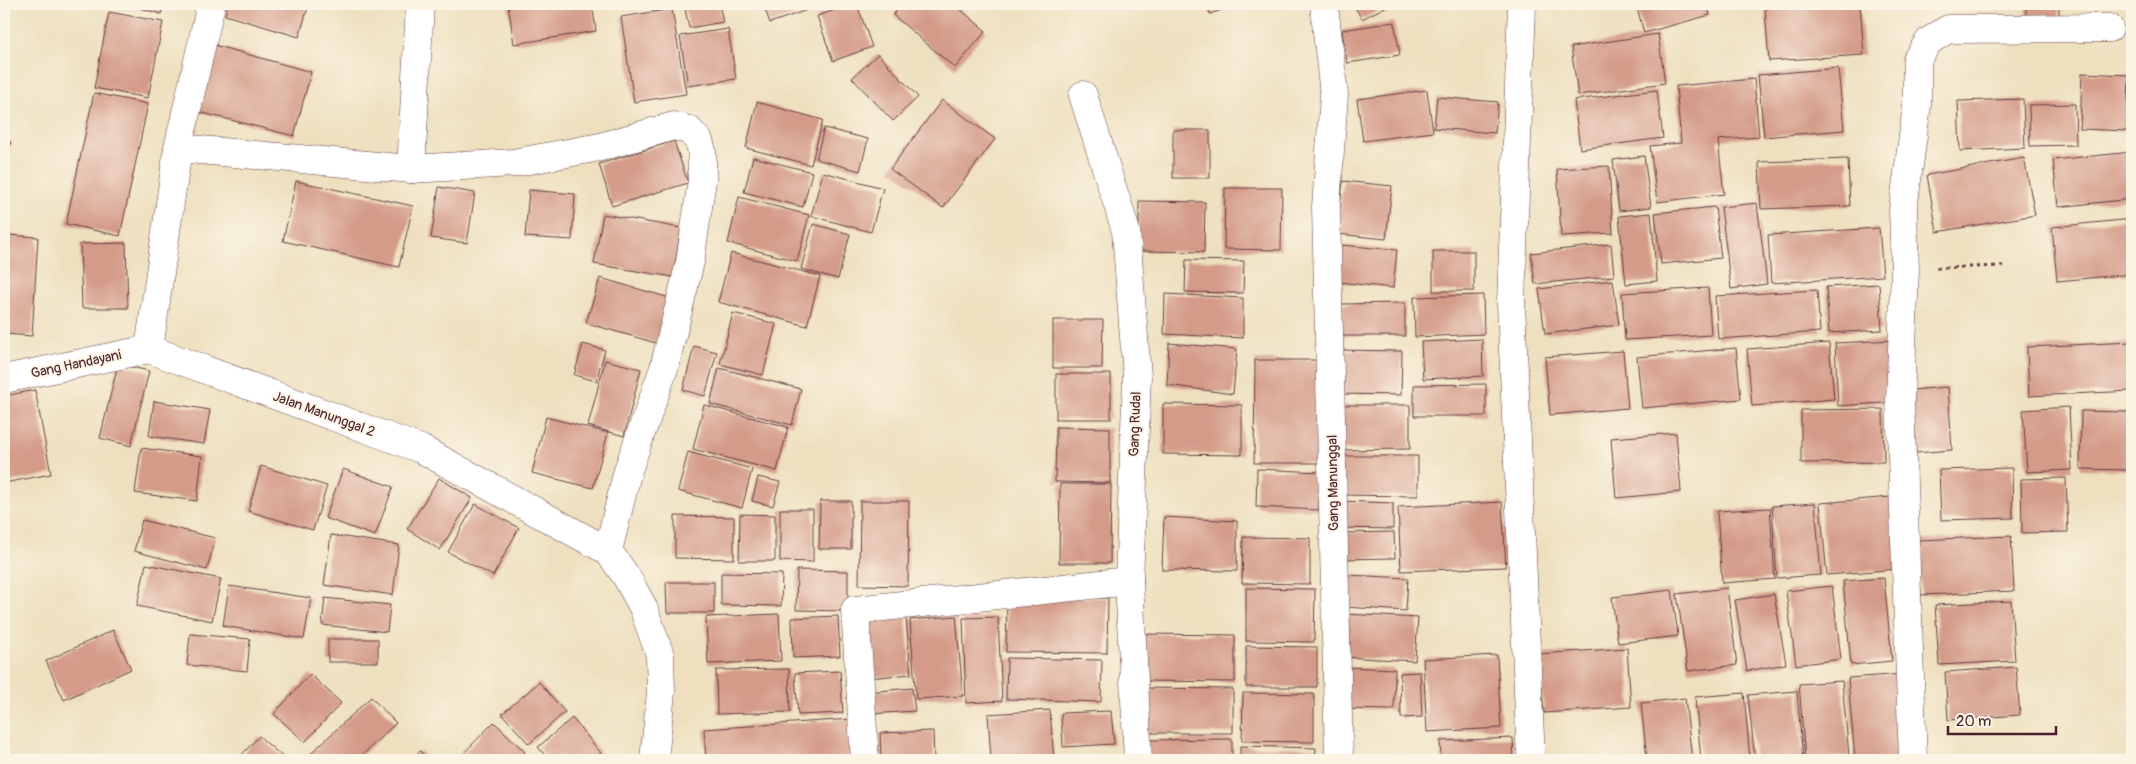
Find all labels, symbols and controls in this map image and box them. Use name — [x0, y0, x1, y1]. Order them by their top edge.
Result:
street label: Gang Handayani — [29, 346, 123, 382]
street label: Jalan Manunggal 2 — [271, 388, 378, 440]
street label: Gang Rudal — [1125, 391, 1145, 457]
street label: Gang Manunggal — [1324, 435, 1342, 531]
scale bar — [1948, 704, 2056, 736]
text: 20 m — [1956, 712, 1991, 731]

